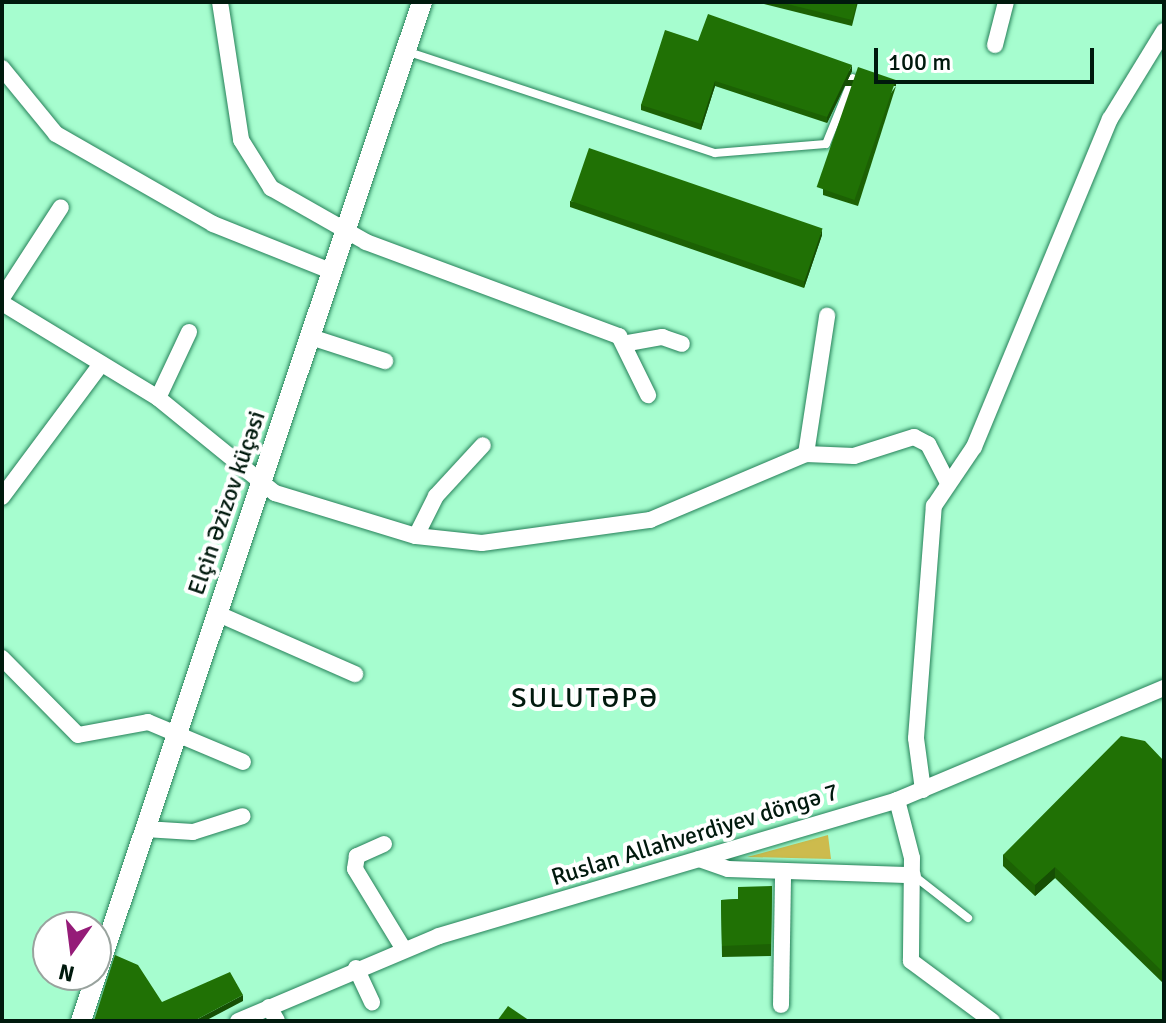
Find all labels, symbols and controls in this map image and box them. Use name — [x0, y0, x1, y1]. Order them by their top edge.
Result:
scale bar — [878, 32, 1098, 82]
text: 100 m — [888, 47, 951, 77]
street label: Elçin Əzizov küçəsi — [182, 407, 272, 599]
district label: SULUTƏPƏ — [511, 681, 659, 715]
street label: Ruslan Allahverdiyev döngə 7 — [548, 778, 842, 892]
north arrow — [32, 911, 112, 991]
text: N — [56, 958, 77, 988]

